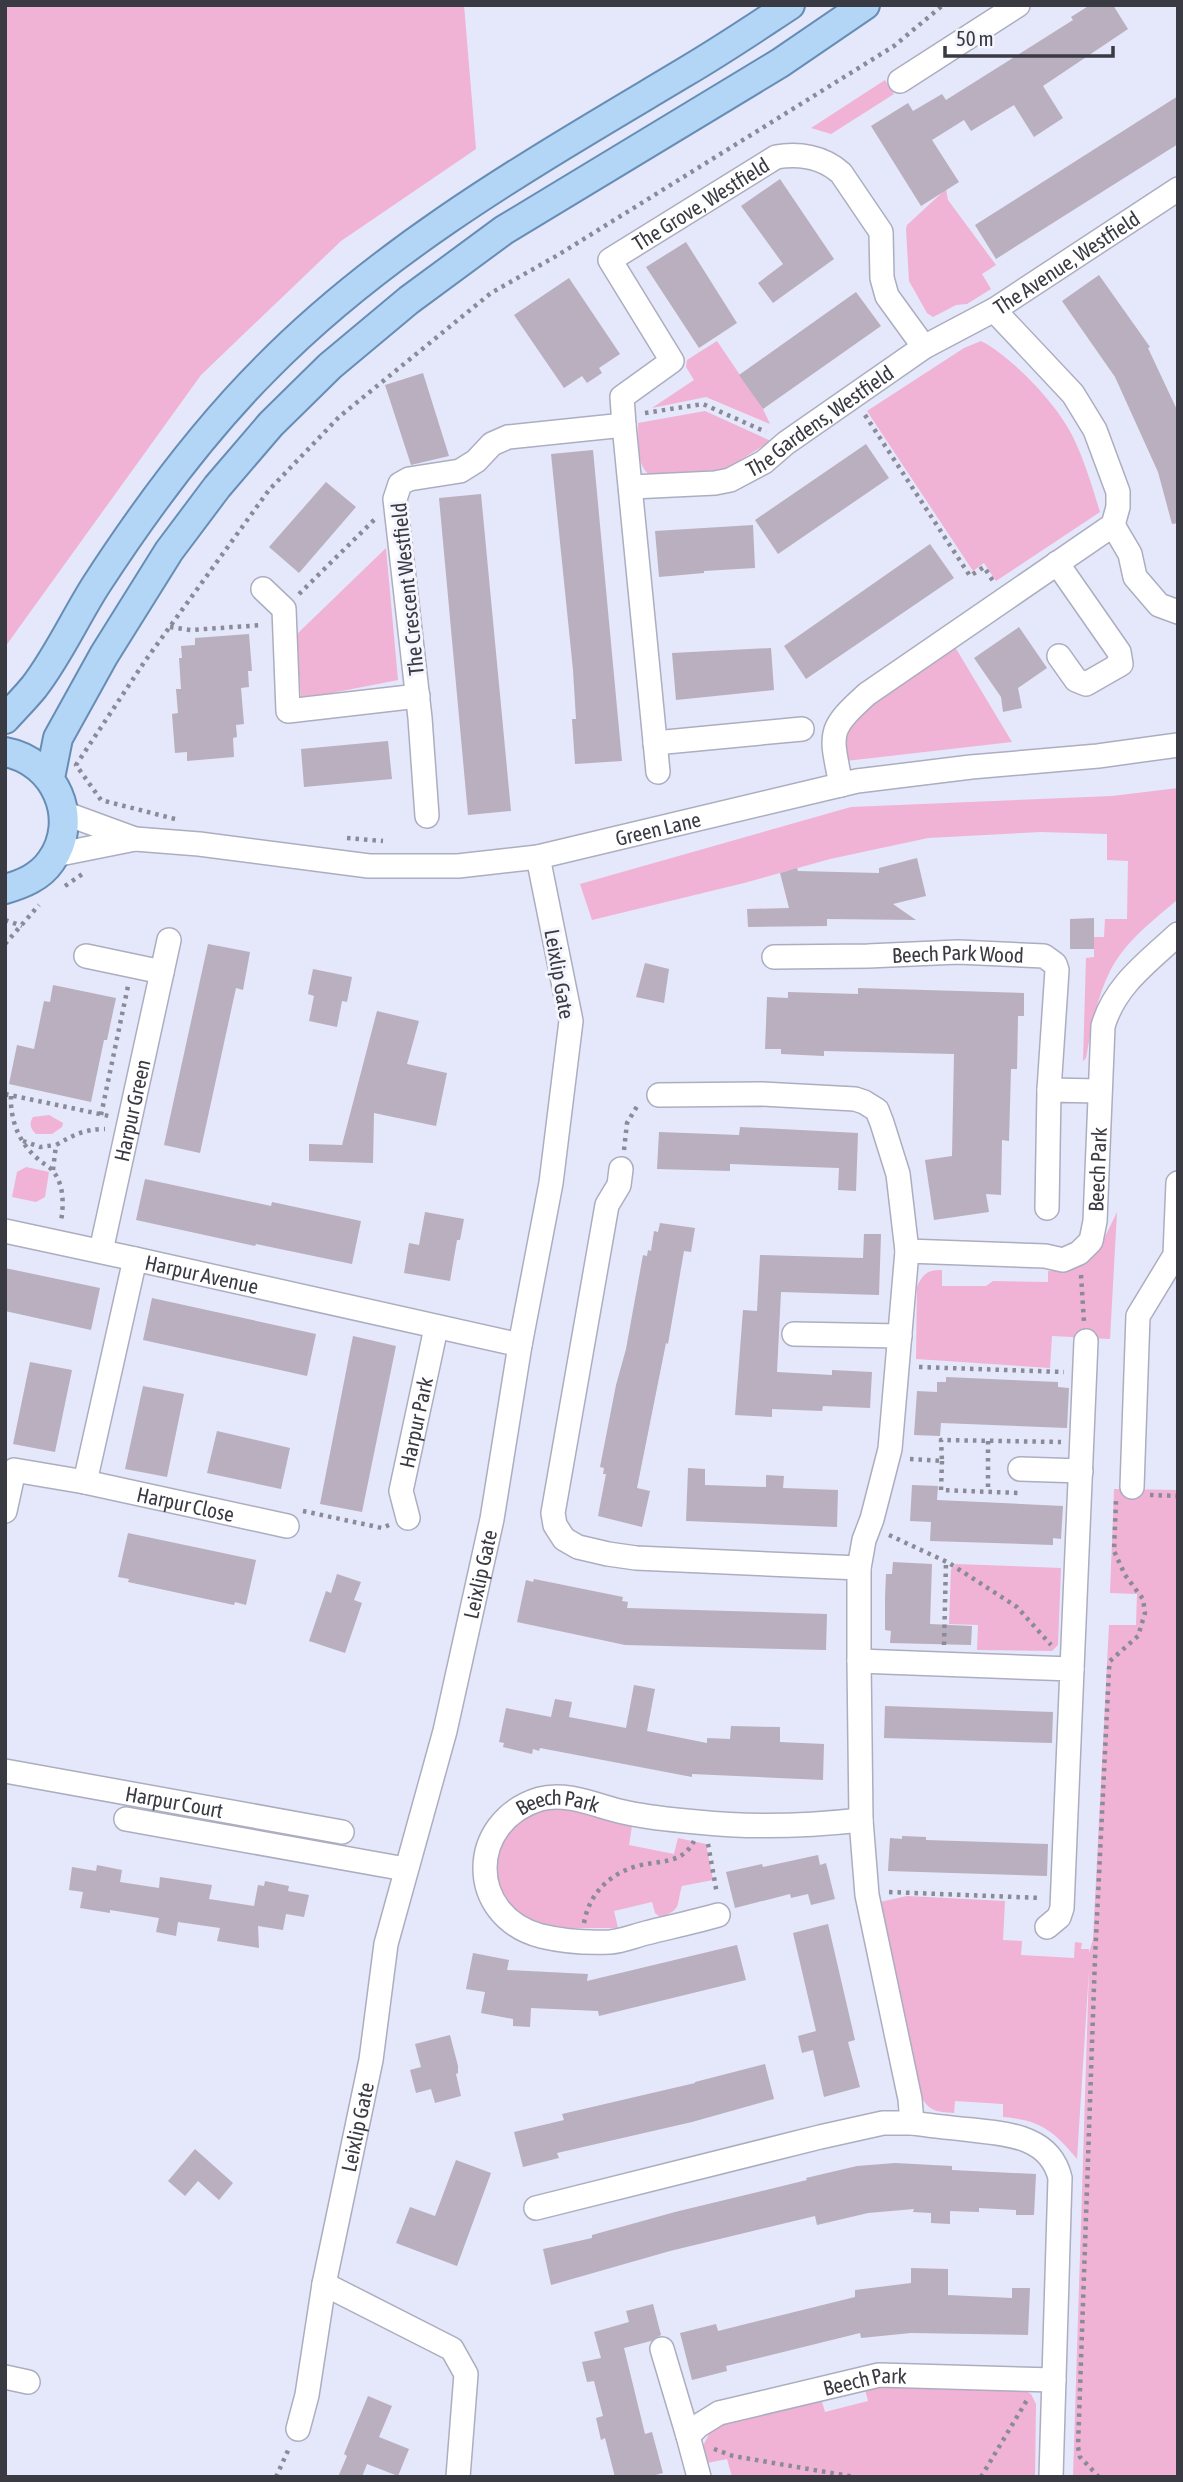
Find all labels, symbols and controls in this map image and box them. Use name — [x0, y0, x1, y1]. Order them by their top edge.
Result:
scale bar — [945, 14, 1113, 58]
text: 50 m — [956, 26, 994, 50]
street label: The Grove, Westfield — [628, 152, 773, 255]
street label: The Avenue, Westfield — [989, 206, 1144, 319]
street label: The Gardens, Westfield — [742, 360, 898, 481]
street label: The Crescent Westfield — [386, 501, 428, 677]
street label: Green Lane — [613, 807, 703, 850]
street label: Leixlip Gate — [540, 927, 580, 1021]
street label: Beech Park Wood — [891, 940, 1024, 967]
street label: Harpur Green — [109, 1057, 155, 1164]
street label: Beech Park — [1083, 1127, 1111, 1212]
street label: Harpur Avenue — [143, 1250, 261, 1298]
street label: Harpur Park — [394, 1375, 437, 1470]
street label: Harpur Close — [135, 1482, 237, 1526]
street label: Leixlip Gate — [458, 1527, 501, 1621]
street label: Harpur Court — [123, 1781, 225, 1822]
street label: Beech Park — [511, 1785, 602, 1820]
street label: Leixlip Gate — [336, 2080, 378, 2174]
street label: Beech Park — [821, 2363, 907, 2400]

